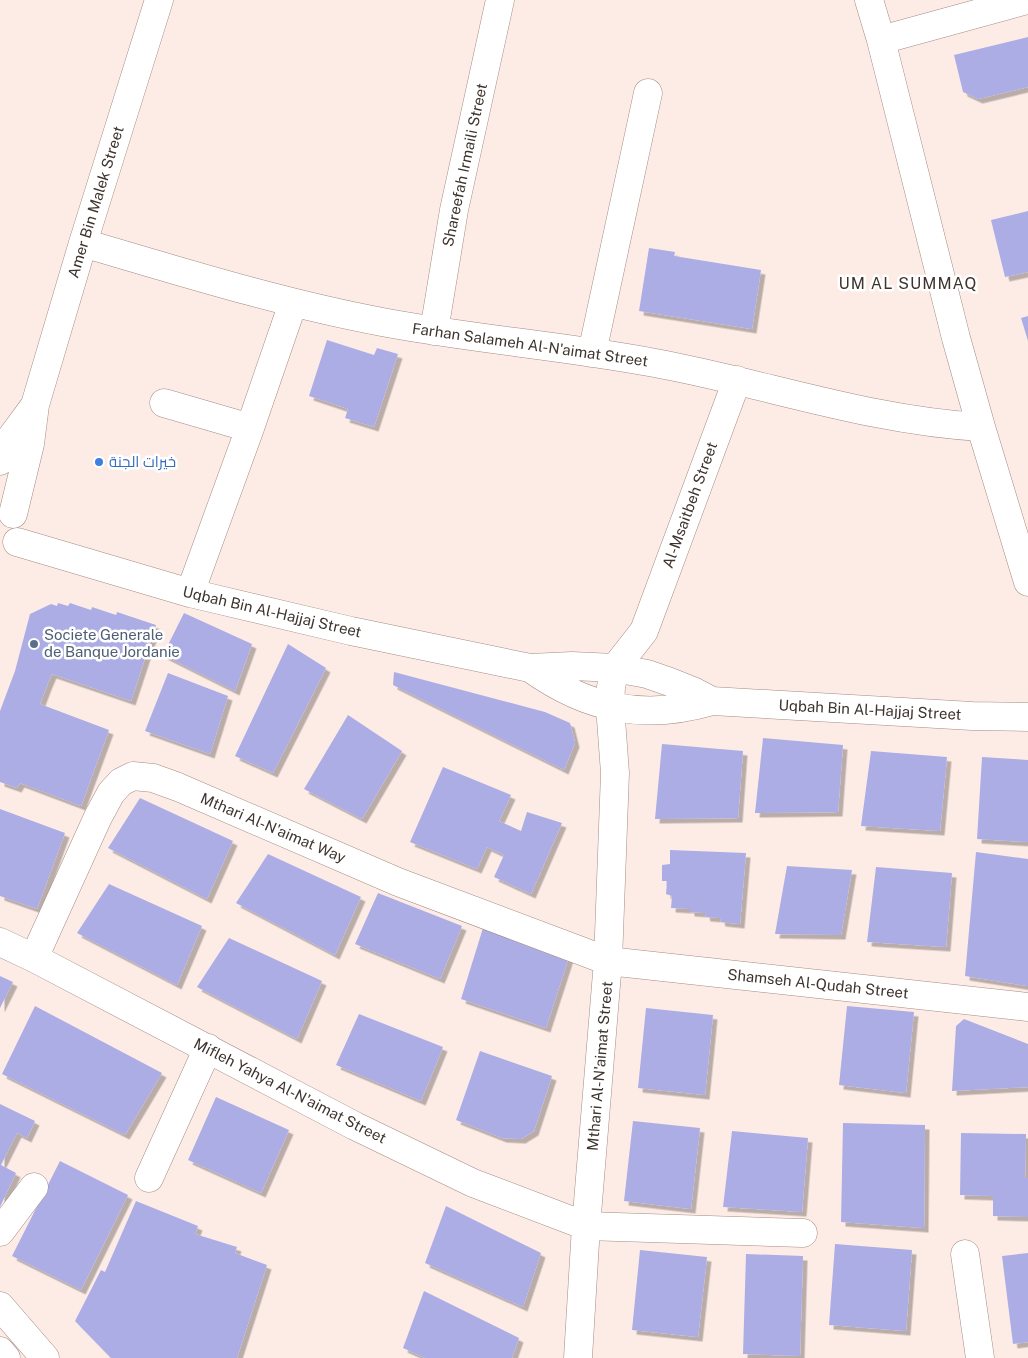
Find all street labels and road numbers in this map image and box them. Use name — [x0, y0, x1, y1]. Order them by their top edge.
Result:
street label: Shareefah Irmaili Street — [439, 81, 490, 248]
street label: Amer Bin Malek Street — [64, 124, 127, 280]
street label: Farhan Salameh Al-N'aimat Street — [411, 320, 649, 370]
street label: Al-Msaitbeh Street — [659, 439, 720, 570]
street label: Uqbah Bin Al-Hajjaj Street — [181, 583, 363, 640]
street label: Uqbah Bin Al-Hajjaj Street — [778, 696, 962, 723]
street label: Mthari Al-N'aimat Way — [198, 789, 348, 866]
street label: Shamseh Al-Qudah Street — [727, 966, 910, 1001]
street label: Mthari Al-N'aimat Street — [584, 980, 615, 1152]
street label: Mifleh Yahya Al-N'aimat Street — [191, 1034, 389, 1147]

